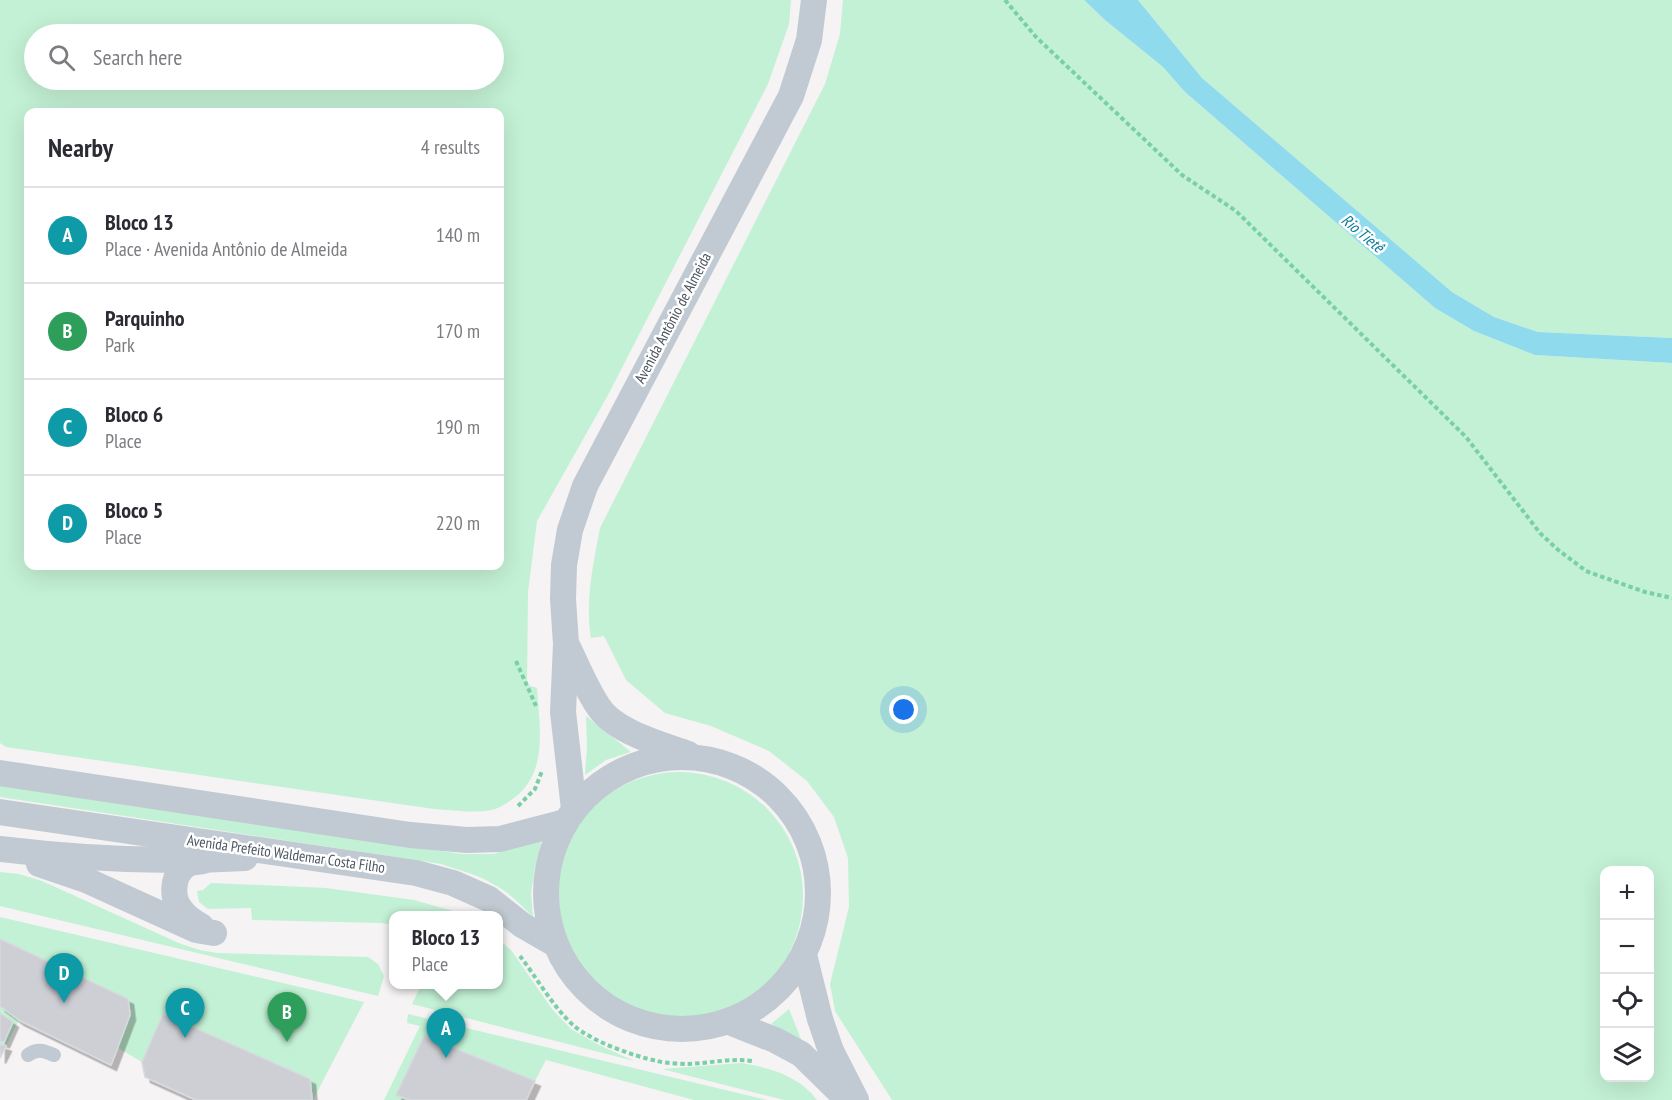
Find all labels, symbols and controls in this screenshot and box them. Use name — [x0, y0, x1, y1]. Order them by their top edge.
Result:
search box — [24, 24, 504, 90]
icon: search — [45, 41, 78, 74]
text: Search here — [93, 43, 182, 71]
text: Nearby — [48, 131, 113, 164]
text: 4 results — [421, 134, 480, 160]
text: Bloco 13 — [105, 208, 174, 236]
water label: Rio Tietê — [1338, 210, 1389, 257]
text: A — [62, 222, 73, 248]
text: 140 m — [436, 222, 480, 248]
text: Place · Avenida Antônio de Almeida — [105, 236, 348, 262]
street label: Avenida Antônio de Almeida — [630, 249, 715, 386]
text: Parquinho — [105, 304, 185, 332]
text: B — [63, 318, 72, 344]
text: 170 m — [436, 318, 480, 344]
text: Park — [105, 332, 135, 358]
text: Bloco 6 — [105, 400, 163, 428]
text: C — [63, 414, 72, 440]
text: 190 m — [436, 414, 480, 440]
text: Place — [105, 428, 142, 454]
text: Bloco 5 — [105, 496, 163, 524]
text: D — [62, 510, 73, 536]
text: 220 m — [436, 510, 480, 536]
text: Place — [105, 524, 142, 550]
your location — [889, 695, 918, 724]
street label: Avenida Prefeito Waldemar Costa Filho — [186, 830, 386, 877]
map controls — [1600, 866, 1654, 1082]
button: + — [1600, 866, 1654, 920]
popup — [389, 911, 503, 989]
button: − — [1600, 920, 1654, 974]
text: Bloco 13 — [412, 923, 480, 951]
text: Place — [412, 951, 448, 977]
pin: D — [44, 954, 84, 1003]
button: locate — [1600, 974, 1654, 1028]
pin: C — [166, 988, 204, 1038]
pin: B — [268, 992, 306, 1042]
pin: A — [426, 1008, 466, 1058]
button: layers — [1600, 1028, 1654, 1082]

